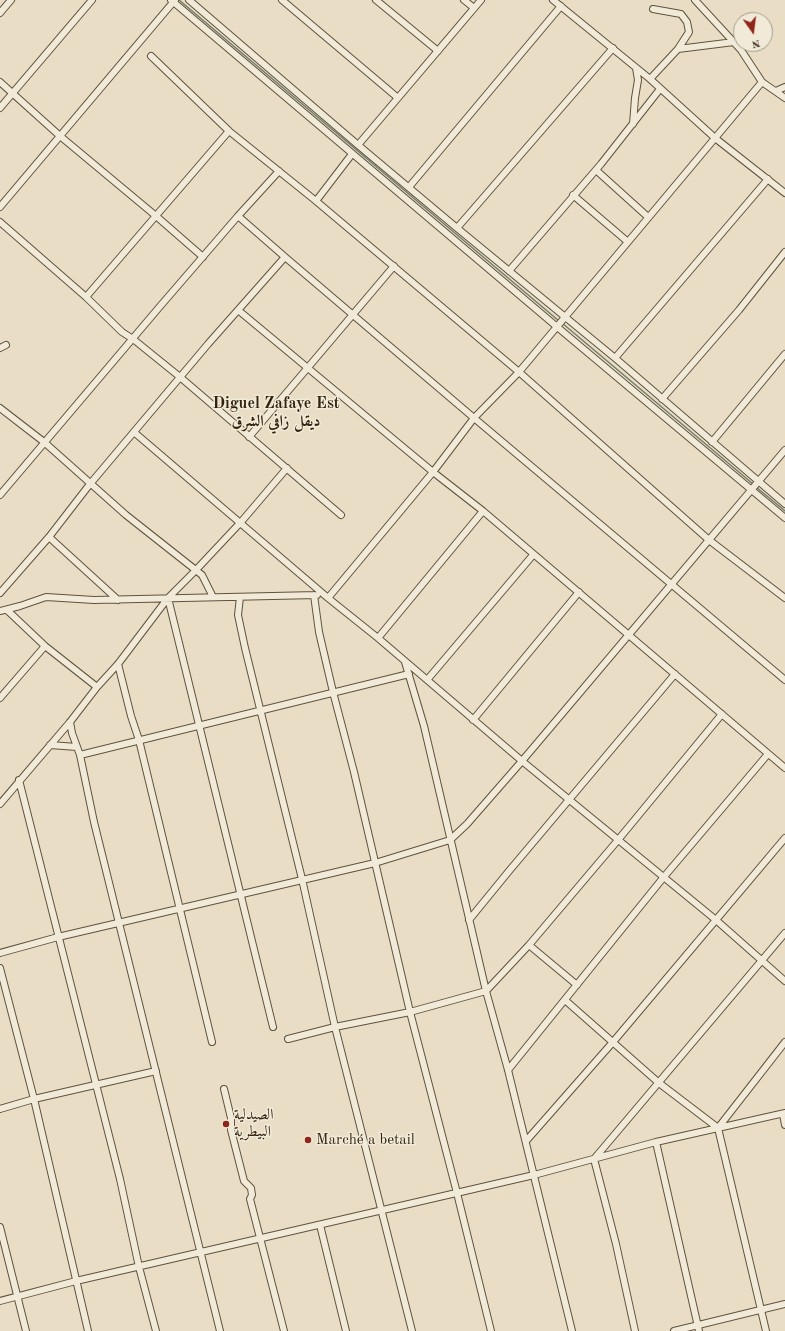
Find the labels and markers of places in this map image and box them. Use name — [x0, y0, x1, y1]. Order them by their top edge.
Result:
place label: الصيدلية البيطرية — [234, 1106, 273, 1141]
marker: الصيدلية البيطرية — [221, 1119, 231, 1129]
place label: Marché a betail — [316, 1131, 415, 1149]
marker: Marché a betail — [303, 1135, 313, 1145]

